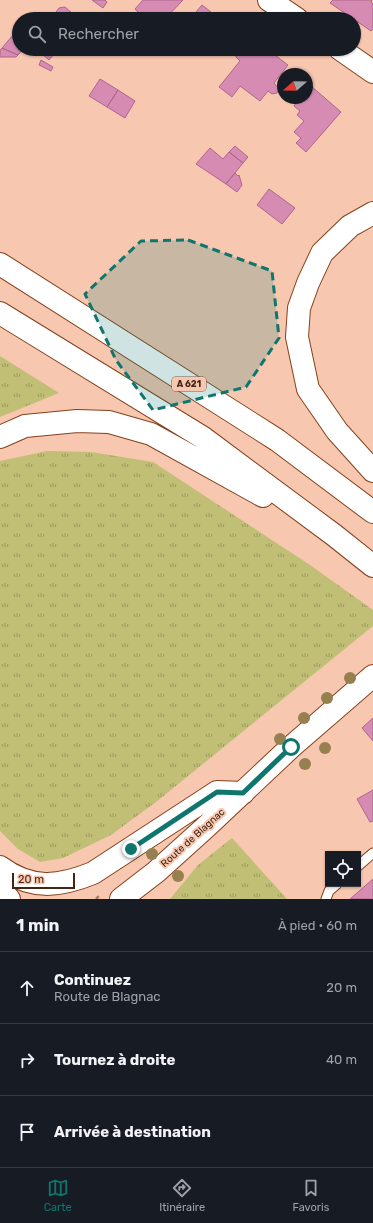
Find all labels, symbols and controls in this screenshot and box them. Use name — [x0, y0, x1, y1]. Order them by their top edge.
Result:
search box — [12, 12, 361, 56]
icon: search — [26, 23, 48, 45]
text: Rechercher — [58, 25, 139, 43]
north arrow — [277, 68, 313, 104]
road number: A 621 — [172, 377, 206, 391]
route start — [282, 738, 300, 756]
street label: Route de Blagnac — [159, 806, 228, 870]
route end — [122, 840, 140, 858]
map controls — [325, 851, 361, 887]
button: locate — [325, 851, 361, 887]
scale bar — [12, 871, 75, 890]
text: 20 m — [18, 873, 44, 886]
text: 1 min — [16, 915, 59, 935]
text: À pied · 60 m — [278, 918, 357, 933]
text: Continuez — [54, 971, 131, 989]
icon: ahead — [16, 977, 38, 999]
text: 20 m — [326, 980, 357, 995]
text: Route de Blagnac — [54, 989, 160, 1004]
icon: right — [16, 1049, 38, 1071]
text: Tournez à droite — [54, 1051, 175, 1069]
text: 40 m — [326, 1052, 357, 1067]
icon: arrive — [16, 1121, 38, 1143]
text: Arrivée à destination — [54, 1123, 211, 1141]
tab: Carte — [44, 1177, 72, 1214]
tab: Itinéraire — [159, 1177, 205, 1214]
tab: Favoris — [293, 1177, 329, 1214]

